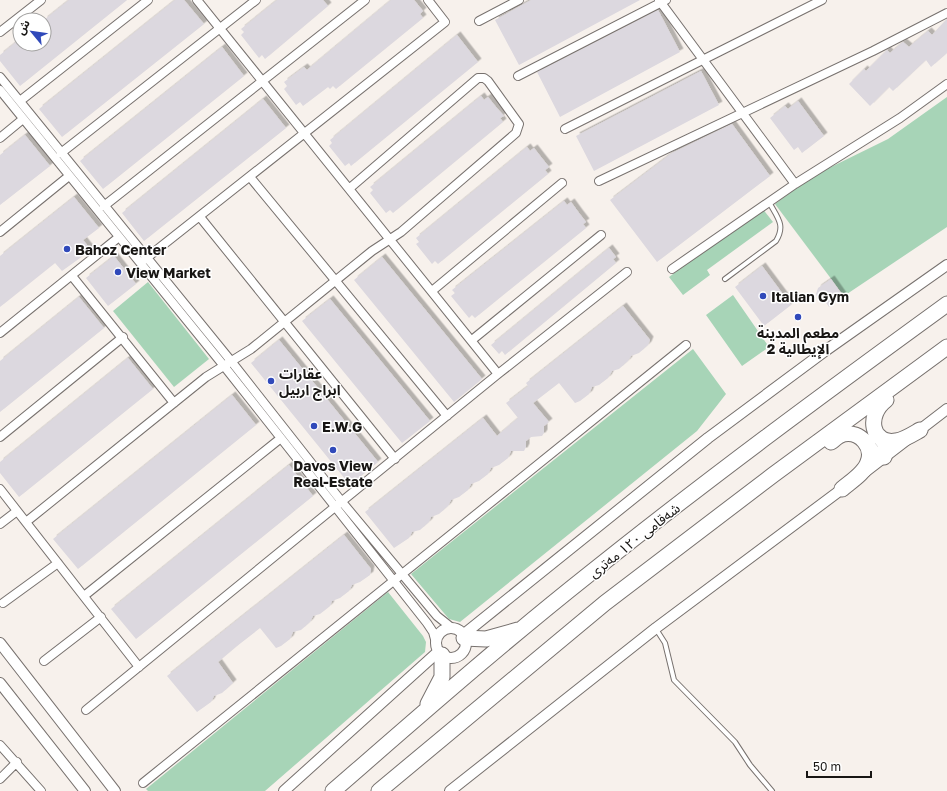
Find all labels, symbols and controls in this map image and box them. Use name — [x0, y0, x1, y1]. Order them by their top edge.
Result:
north arrow — [12, 12, 52, 52]
text: ش — [13, 17, 33, 37]
place label: Bahoz Center — [75, 241, 167, 258]
marker: Bahoz Center — [62, 244, 72, 254]
place label: View Market — [126, 264, 211, 281]
marker: View Market — [113, 267, 123, 277]
place label: Italian Gym — [771, 288, 849, 305]
marker: Italian Gym — [758, 291, 768, 301]
marker: مطعم المدينة الإيطالية 2 — [793, 312, 803, 322]
place label: مطعم المدينة الإيطالية 2 — [757, 324, 839, 359]
place label: عقارات ابراج اربیل — [279, 365, 341, 401]
marker: عقارات ابراج اربیل — [266, 376, 276, 386]
place label: E.W.G — [322, 418, 362, 435]
marker: E.W.G — [309, 421, 319, 431]
marker: Davos View Real-Estate — [328, 445, 338, 455]
place label: Davos View Real-Estate — [293, 457, 373, 490]
street label: شەقامی ١٢٠ مەتری — [585, 499, 684, 582]
scale bar — [807, 753, 871, 779]
text: 50 m — [813, 759, 841, 774]

